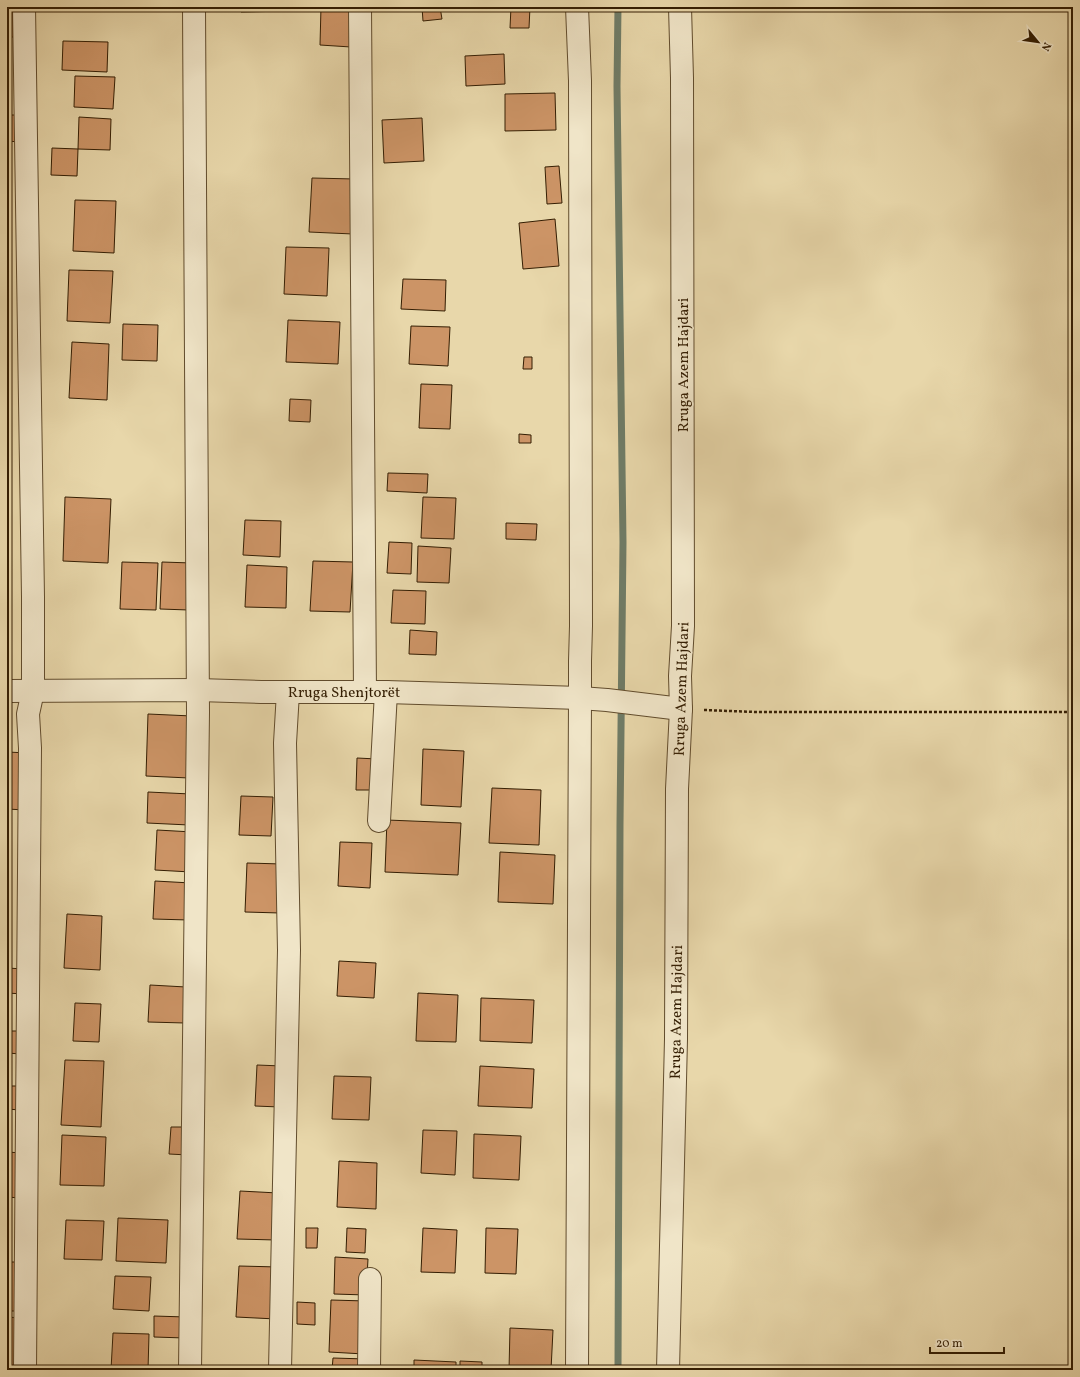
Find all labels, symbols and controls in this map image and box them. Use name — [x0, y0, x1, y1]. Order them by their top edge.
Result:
north arrow — [1018, 22, 1058, 62]
text: N — [1037, 39, 1054, 53]
street label: Rruga Azem Hajdari — [674, 298, 695, 432]
street label: Rruga Azem Hajdari — [670, 622, 695, 757]
street label: Rruga Shenjtorët — [288, 683, 400, 704]
street label: Rruga Azem Hajdari — [666, 945, 689, 1079]
scale bar — [930, 1329, 1004, 1355]
text: 20 m — [936, 1336, 963, 1352]

